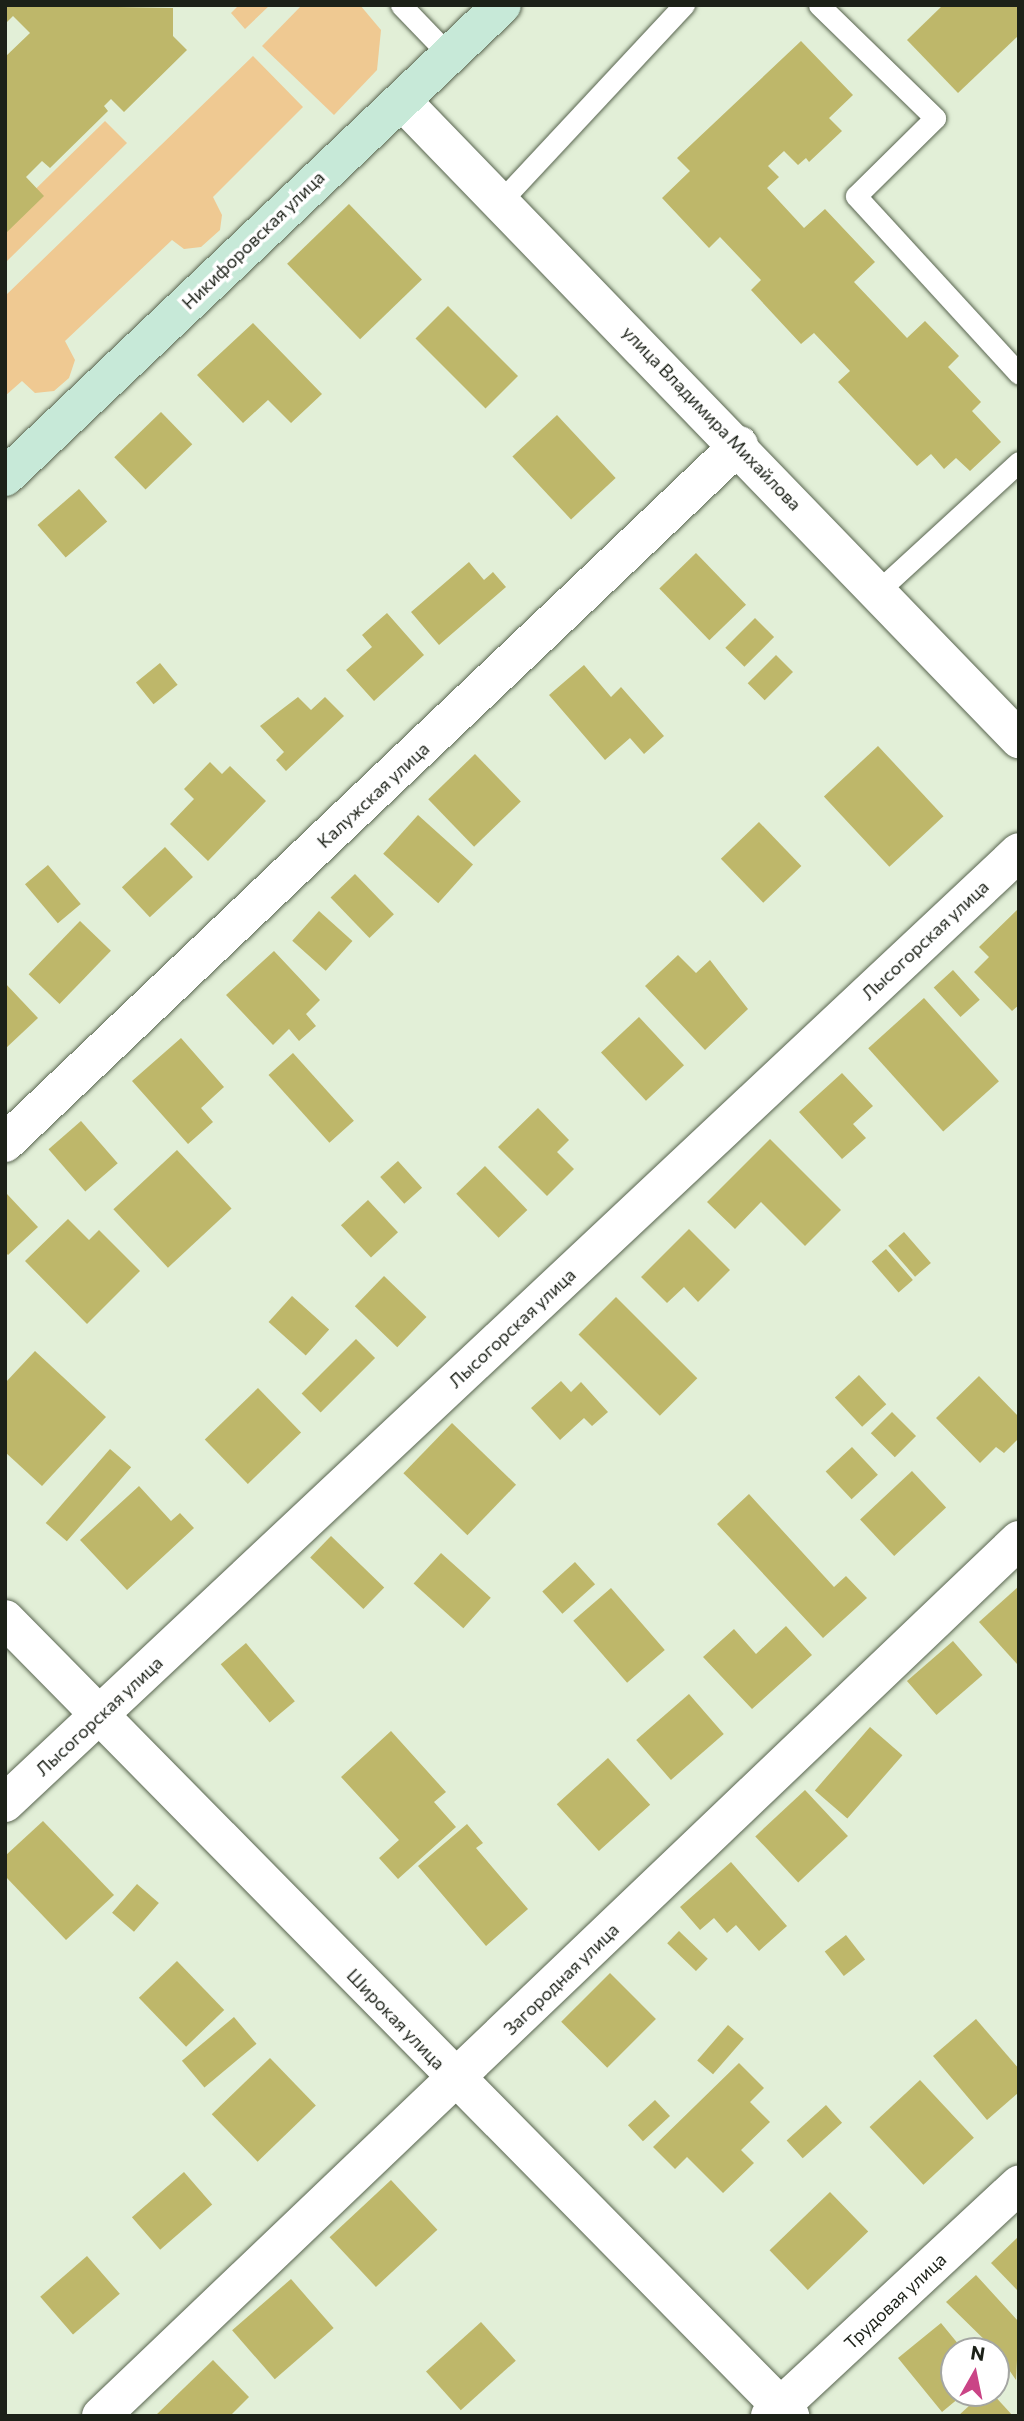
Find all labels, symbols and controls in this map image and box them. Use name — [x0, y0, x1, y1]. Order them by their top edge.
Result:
street label: Никифоровская улица — [177, 166, 329, 314]
street label: улица Владимира Михайлова — [618, 321, 806, 515]
street label: Калужская улица — [313, 738, 433, 852]
street label: Лысогорская улица — [857, 876, 993, 1004]
street label: Лысогорская улица — [444, 1264, 580, 1392]
street label: Лысогорская улица — [31, 1652, 167, 1780]
street label: Загородная улица — [499, 1919, 623, 2039]
street label: Широкая улица — [343, 1964, 449, 2074]
street label: Трудовая улица — [840, 2248, 950, 2354]
north arrow — [940, 2337, 1010, 2407]
text: N — [969, 2340, 987, 2365]

